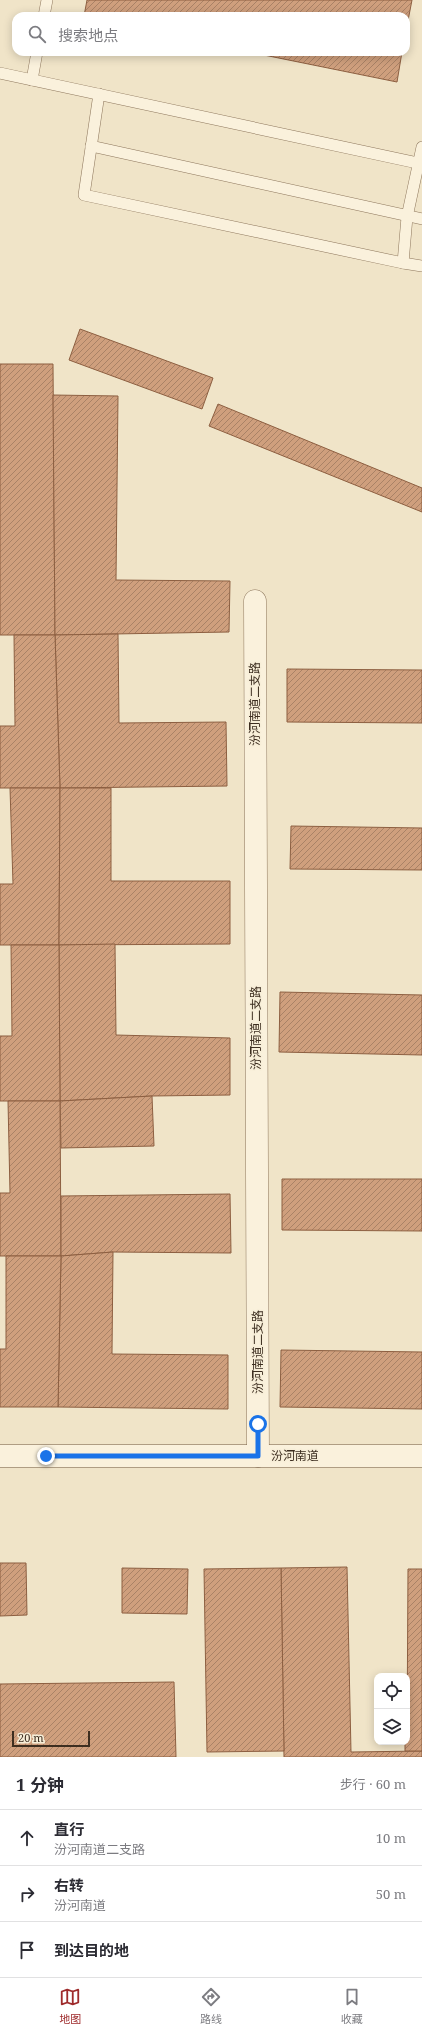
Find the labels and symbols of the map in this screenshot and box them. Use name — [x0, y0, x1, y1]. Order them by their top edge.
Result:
street label: 汾河南道二支路 — [246, 662, 263, 746]
street label: 汾河南道二支路 — [247, 986, 264, 1070]
street label: 汾河南道二支路 — [249, 1310, 266, 1394]
route start — [249, 1415, 267, 1433]
route end — [37, 1447, 55, 1465]
street label: 汾河南道 — [271, 1447, 319, 1464]
scale bar — [12, 1729, 90, 1748]

